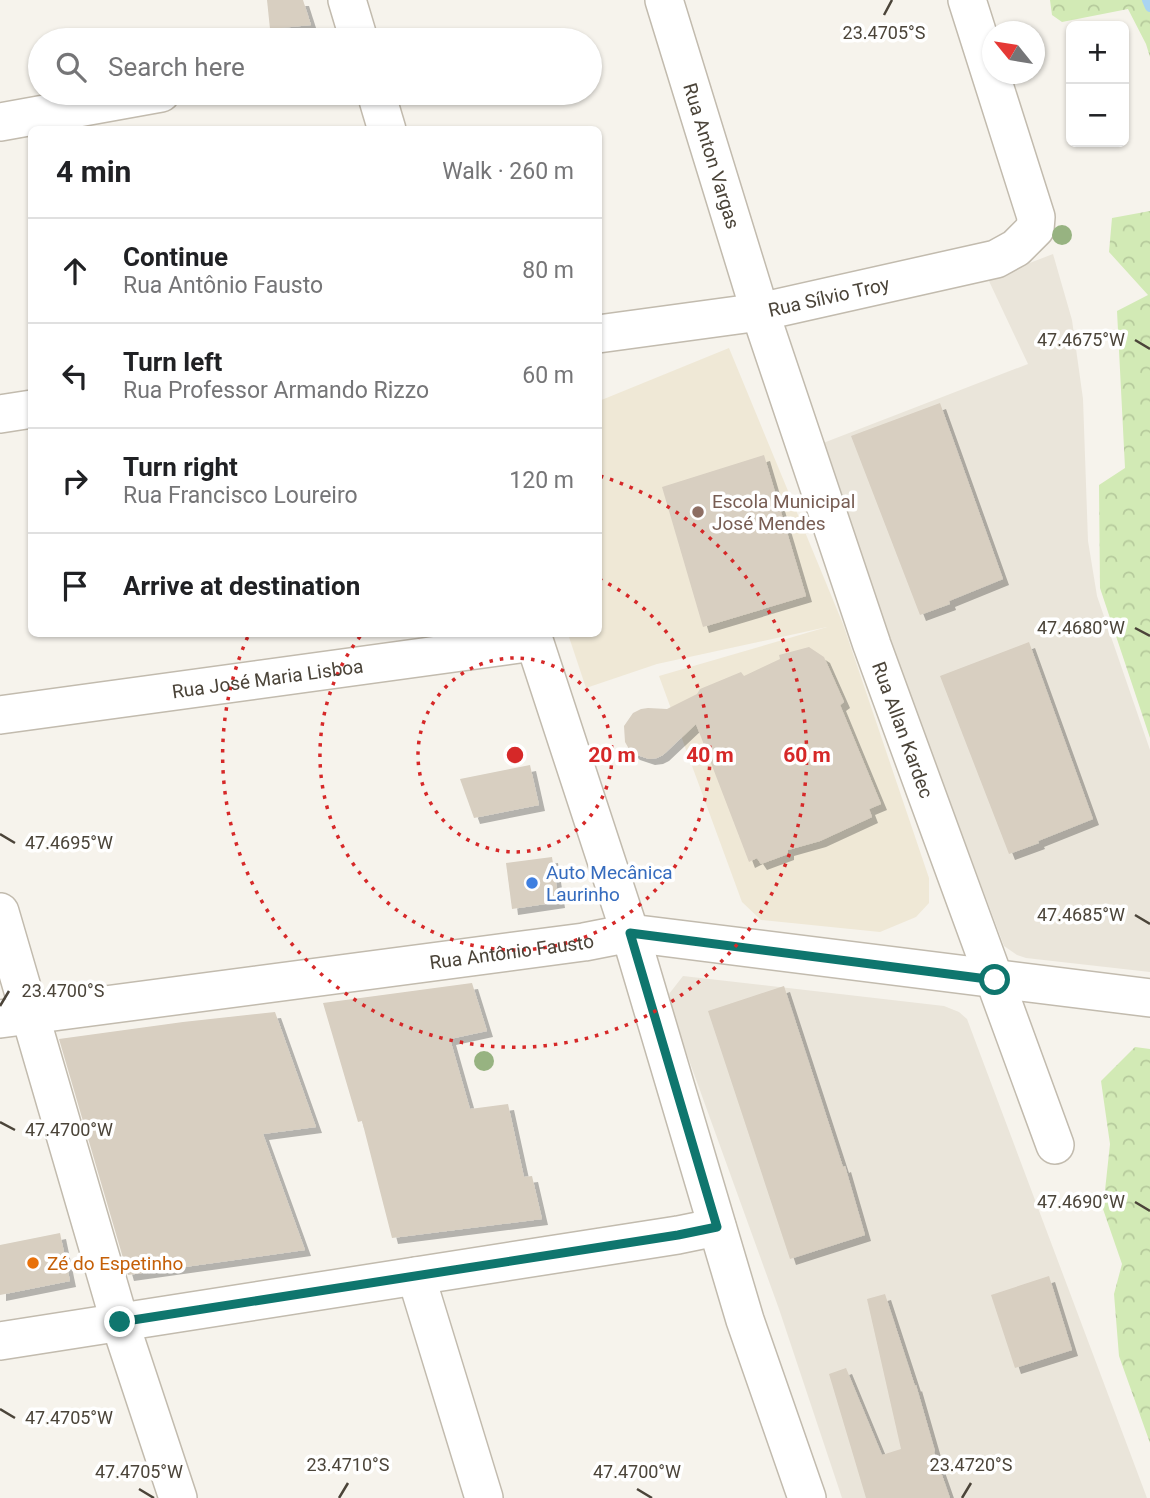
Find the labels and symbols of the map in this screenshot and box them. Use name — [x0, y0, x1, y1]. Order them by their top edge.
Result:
north arrow — [982, 21, 1045, 84]
text: 23.4705°S — [843, 22, 926, 43]
street label: Rua Anton Vargas — [679, 80, 745, 232]
street label: Rua Sílvio Troy — [766, 272, 892, 321]
text: 47.4675°W — [1037, 329, 1125, 350]
place label: Escola Municipal José Mendes — [712, 490, 855, 535]
marker: Escola Municipal José Mendes — [690, 504, 706, 520]
text: 47.4680°W — [1037, 617, 1125, 638]
street label: Rua José Maria Lisboa — [170, 654, 365, 703]
street label: Rua Allan Kardec — [868, 658, 939, 801]
centre of rings — [503, 743, 527, 767]
text: 20 m — [588, 743, 636, 767]
text: 40 m — [686, 743, 734, 767]
text: 60 m — [783, 743, 831, 767]
text: 47.4695°W — [25, 832, 113, 853]
place label: Auto Mecânica Laurinho — [546, 861, 673, 906]
marker: Auto Mecânica Laurinho — [524, 875, 540, 891]
text: 47.4685°W — [1037, 904, 1125, 925]
street label: Rua Antônio Fausto — [428, 929, 596, 974]
route start — [979, 964, 1010, 995]
text: 23.4700°S — [22, 980, 105, 1001]
text: 47.4700°W — [25, 1119, 113, 1140]
text: 47.4690°W — [1037, 1191, 1125, 1212]
place label: Zé do Espetinho — [47, 1252, 183, 1275]
marker: Zé do Espetinho — [25, 1255, 41, 1271]
route end — [104, 1306, 135, 1337]
text: 47.4705°W — [25, 1407, 113, 1428]
text: 23.4710°S — [307, 1454, 390, 1475]
text: 23.4720°S — [930, 1454, 1013, 1475]
text: 47.4705°W — [95, 1461, 183, 1482]
text: 47.4700°W — [593, 1461, 681, 1482]

